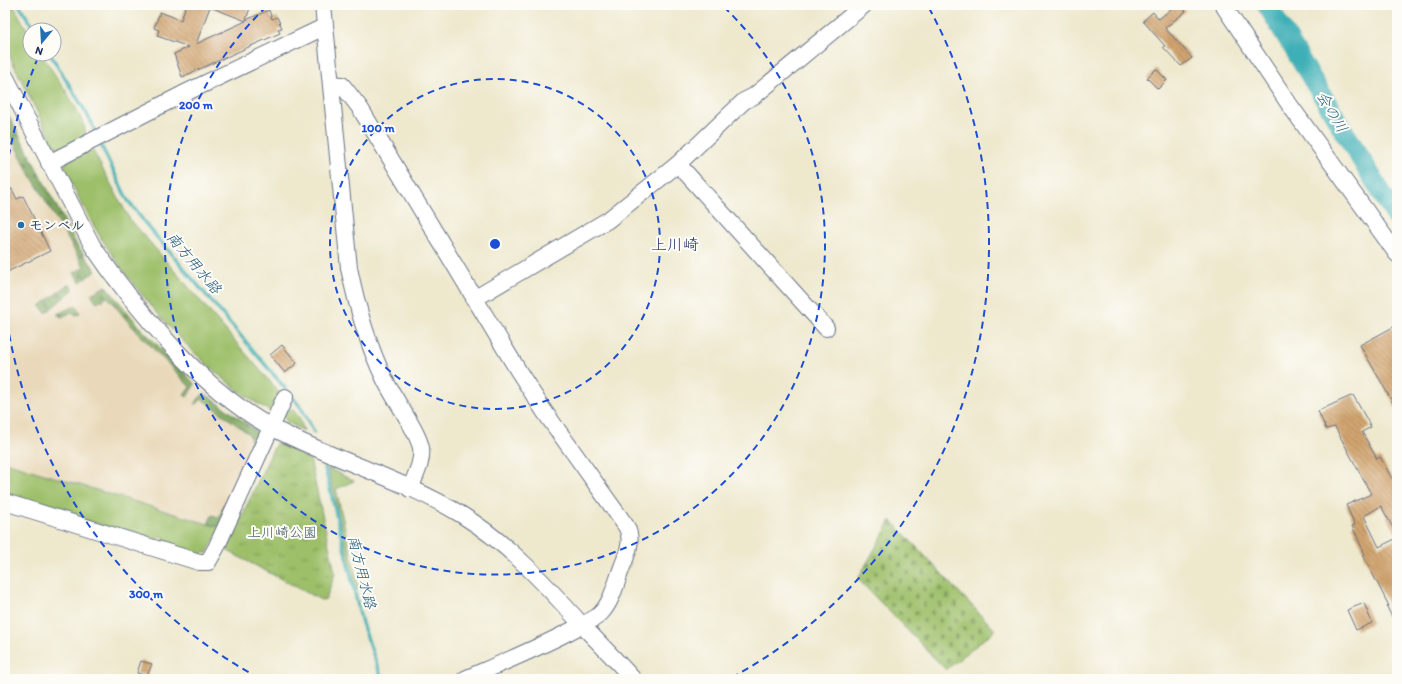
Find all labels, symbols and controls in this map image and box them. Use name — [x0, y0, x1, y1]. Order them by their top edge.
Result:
north arrow — [22, 22, 62, 62]
text: N — [34, 44, 45, 58]
water label: 会の川 — [1313, 88, 1351, 136]
text: 200 m — [179, 98, 214, 112]
text: 100 m — [361, 121, 395, 135]
place label: モンベル — [29, 217, 85, 234]
marker: モンベル — [16, 220, 26, 230]
water label: 南方用水路 — [163, 228, 226, 298]
district label: 上川崎 — [651, 235, 699, 254]
centre of rings — [488, 237, 502, 251]
park label: 上川崎公園 — [247, 524, 317, 541]
water label: 南方用水路 — [344, 533, 380, 612]
text: 300 m — [129, 587, 164, 601]

